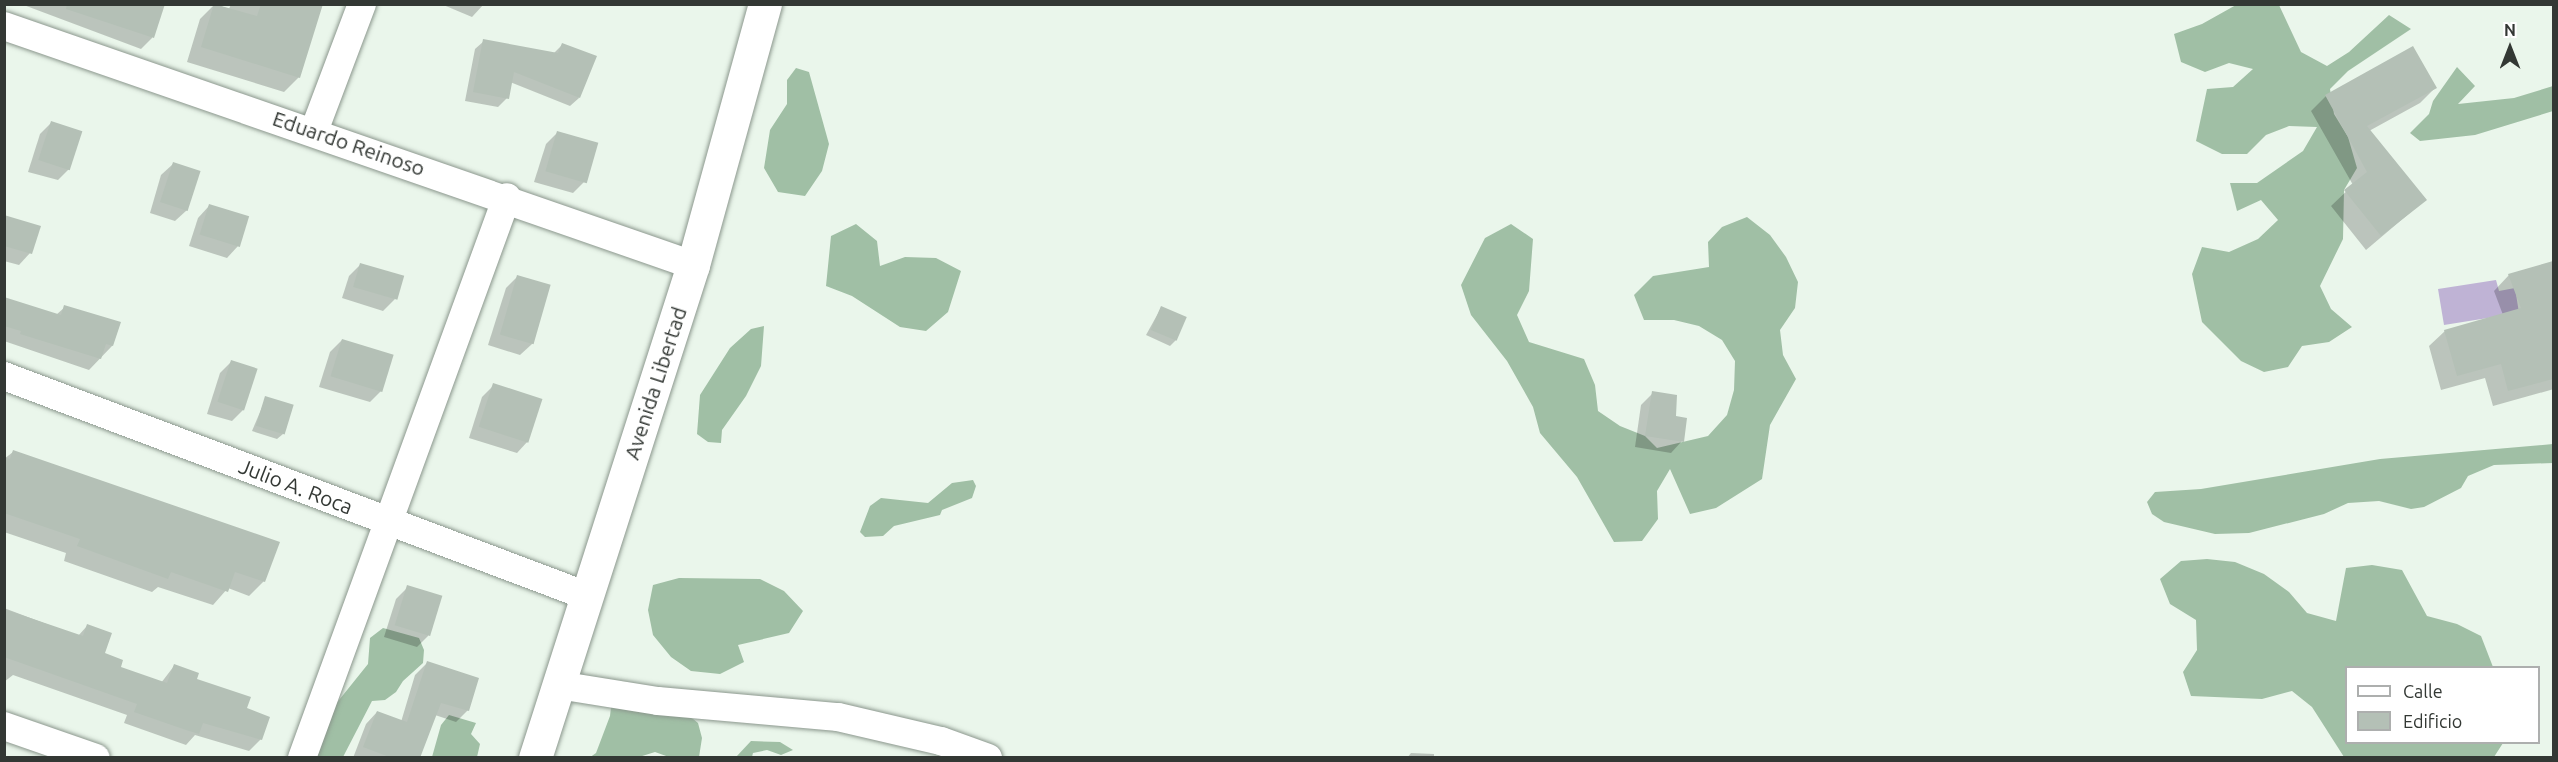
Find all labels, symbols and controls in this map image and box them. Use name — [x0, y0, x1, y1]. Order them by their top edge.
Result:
north arrow — [2480, 18, 2540, 78]
text: N — [2504, 21, 2516, 39]
street label: Eduardo Reinoso — [270, 105, 428, 181]
street label: Avenida Libertad — [618, 303, 692, 463]
street label: Julio A. Roca — [235, 453, 357, 519]
legend — [2345, 666, 2540, 744]
text: Calle — [2403, 681, 2443, 701]
text: Edificio — [2403, 711, 2462, 731]

